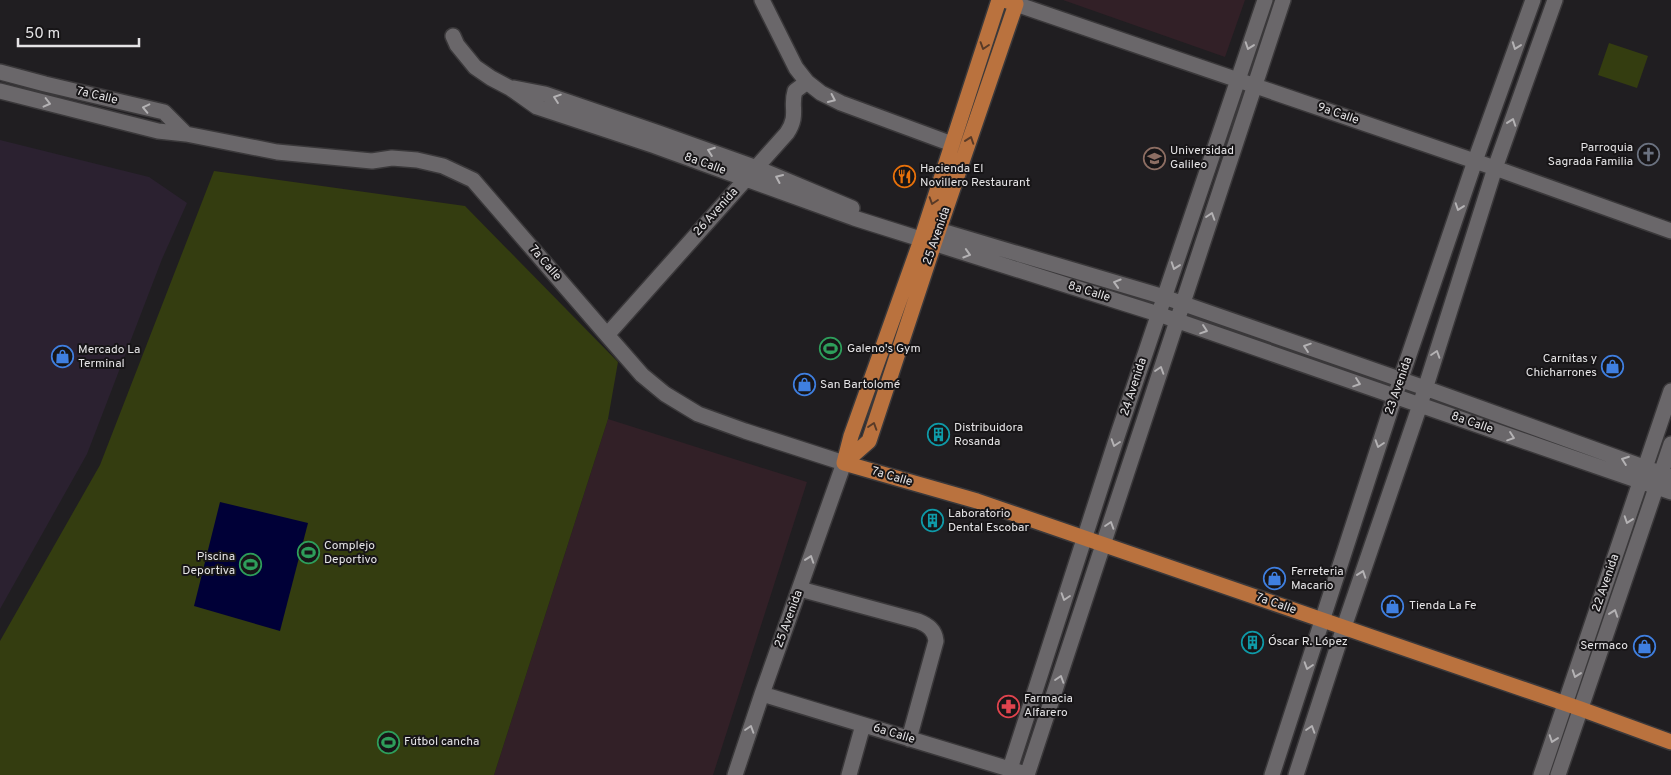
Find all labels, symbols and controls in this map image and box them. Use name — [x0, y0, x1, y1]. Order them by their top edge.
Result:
scale bar — [18, 15, 139, 47]
text: 50 m — [25, 25, 60, 44]
one-way arrow — [1512, 41, 1522, 50]
one-way arrow — [980, 42, 990, 50]
one-way arrow — [1245, 42, 1255, 50]
street label: 7a Calle — [75, 83, 119, 109]
one-way arrow — [827, 92, 836, 103]
one-way arrow — [553, 94, 562, 104]
one-way arrow — [43, 97, 52, 108]
street label: 9a Calle — [1315, 99, 1361, 129]
one-way arrow — [142, 103, 151, 114]
one-way arrow — [1506, 119, 1516, 127]
one-way arrow — [964, 136, 974, 144]
place label: Parroquia Sagrada Familia — [1548, 140, 1633, 170]
place label: Universidad Galileo — [1170, 143, 1234, 173]
church icon: Parroquia Sagrada Familia — [1637, 143, 1661, 167]
school or university icon: Universidad Galileo — [1142, 146, 1166, 170]
one-way arrow — [707, 147, 715, 157]
street label: 8a Calle — [682, 149, 728, 179]
place label: Hacienda El Novillero Restaurant — [920, 161, 1030, 191]
restaurant icon: Hacienda El Novillero Restaurant — [892, 164, 916, 188]
one-way arrow — [775, 173, 784, 184]
street label: 26 Avenida — [690, 184, 742, 240]
one-way arrow — [929, 196, 939, 204]
one-way arrow — [1455, 203, 1465, 211]
street label: 25 Avenida — [920, 205, 954, 267]
one-way arrow — [1205, 212, 1215, 220]
street label: 7a Calle — [525, 242, 565, 284]
one-way arrow — [963, 248, 971, 258]
one-way arrow — [1170, 262, 1180, 270]
street label: 8a Calle — [1066, 278, 1112, 306]
one-way arrow — [1114, 279, 1122, 289]
one-way arrow — [1199, 324, 1208, 334]
sports icon: Galeno's Gym — [819, 337, 843, 361]
place label: Galeno's Gym — [847, 341, 921, 357]
place label: Mercado La Terminal — [78, 342, 140, 372]
one-way arrow — [1304, 343, 1312, 353]
shop icon: Mercado La Terminal — [50, 345, 74, 369]
one-way arrow — [1430, 350, 1440, 359]
place label: Carnitas y Chicharrones — [1526, 351, 1597, 381]
shop icon: Carnitas y Chicharrones — [1601, 354, 1625, 378]
street label: 23 Avenida — [1382, 355, 1416, 417]
street label: 24 Avenida — [1117, 356, 1151, 418]
one-way arrow — [1155, 366, 1165, 375]
shop icon: San Bartolomé — [792, 373, 816, 397]
place label: San Bartolomé — [820, 377, 900, 393]
one-way arrow — [1353, 377, 1361, 387]
street label: 8a Calle — [1449, 408, 1495, 438]
place label: Distribuidora Rosanda — [954, 420, 1023, 450]
one-way arrow — [868, 423, 878, 431]
building icon: Distribuidora Rosanda — [926, 423, 950, 447]
one-way arrow — [1506, 431, 1515, 441]
one-way arrow — [1111, 438, 1121, 447]
one-way arrow — [1375, 440, 1385, 448]
one-way arrow — [1621, 456, 1630, 466]
street label: 7a Calle — [870, 464, 914, 490]
place label: Laboratorio Dental Escobar — [948, 506, 1030, 536]
building icon: Laboratorio Dental Escobar — [920, 509, 944, 533]
one-way arrow — [1624, 516, 1634, 524]
one-way arrow — [1104, 521, 1114, 529]
place label: Complejo Deportivo — [324, 538, 378, 568]
sports icon: Complejo Deportivo — [296, 541, 320, 565]
place label: Piscina Deportiva — [182, 549, 235, 579]
sports icon: Piscina Deportiva — [239, 552, 263, 576]
street label: 22 Avenida — [1589, 552, 1623, 614]
one-way arrow — [804, 555, 814, 564]
place label: Ferreteria Macario — [1291, 564, 1344, 594]
shop icon: Ferreteria Macario — [1263, 567, 1287, 591]
one-way arrow — [1357, 571, 1367, 579]
street label: 25 Avenida — [771, 588, 807, 650]
street label: 7a Calle — [1254, 590, 1298, 618]
one-way arrow — [1060, 593, 1070, 601]
shop icon: Tienda La Fe — [1381, 594, 1405, 618]
place label: Tienda La Fe — [1409, 598, 1477, 614]
one-way arrow — [1608, 609, 1618, 618]
building icon: Óscar R. López — [1240, 630, 1264, 654]
place label: Óscar R. López — [1268, 634, 1348, 650]
shop icon: Sermaco — [1632, 634, 1656, 658]
place label: Sermaco — [1580, 638, 1628, 654]
one-way arrow — [1304, 661, 1314, 669]
one-way arrow — [1571, 669, 1581, 678]
one-way arrow — [1054, 675, 1064, 684]
place label: Farmacia Alfarero — [1024, 691, 1073, 721]
pharmacy icon: Farmacia Alfarero — [996, 694, 1020, 718]
street label: 6a Calle — [871, 720, 917, 748]
one-way arrow — [745, 725, 755, 733]
one-way arrow — [1306, 725, 1316, 733]
sports icon: Fútbol cancha — [376, 730, 400, 754]
place label: Fútbol cancha — [404, 734, 479, 750]
one-way arrow — [1549, 734, 1559, 743]

